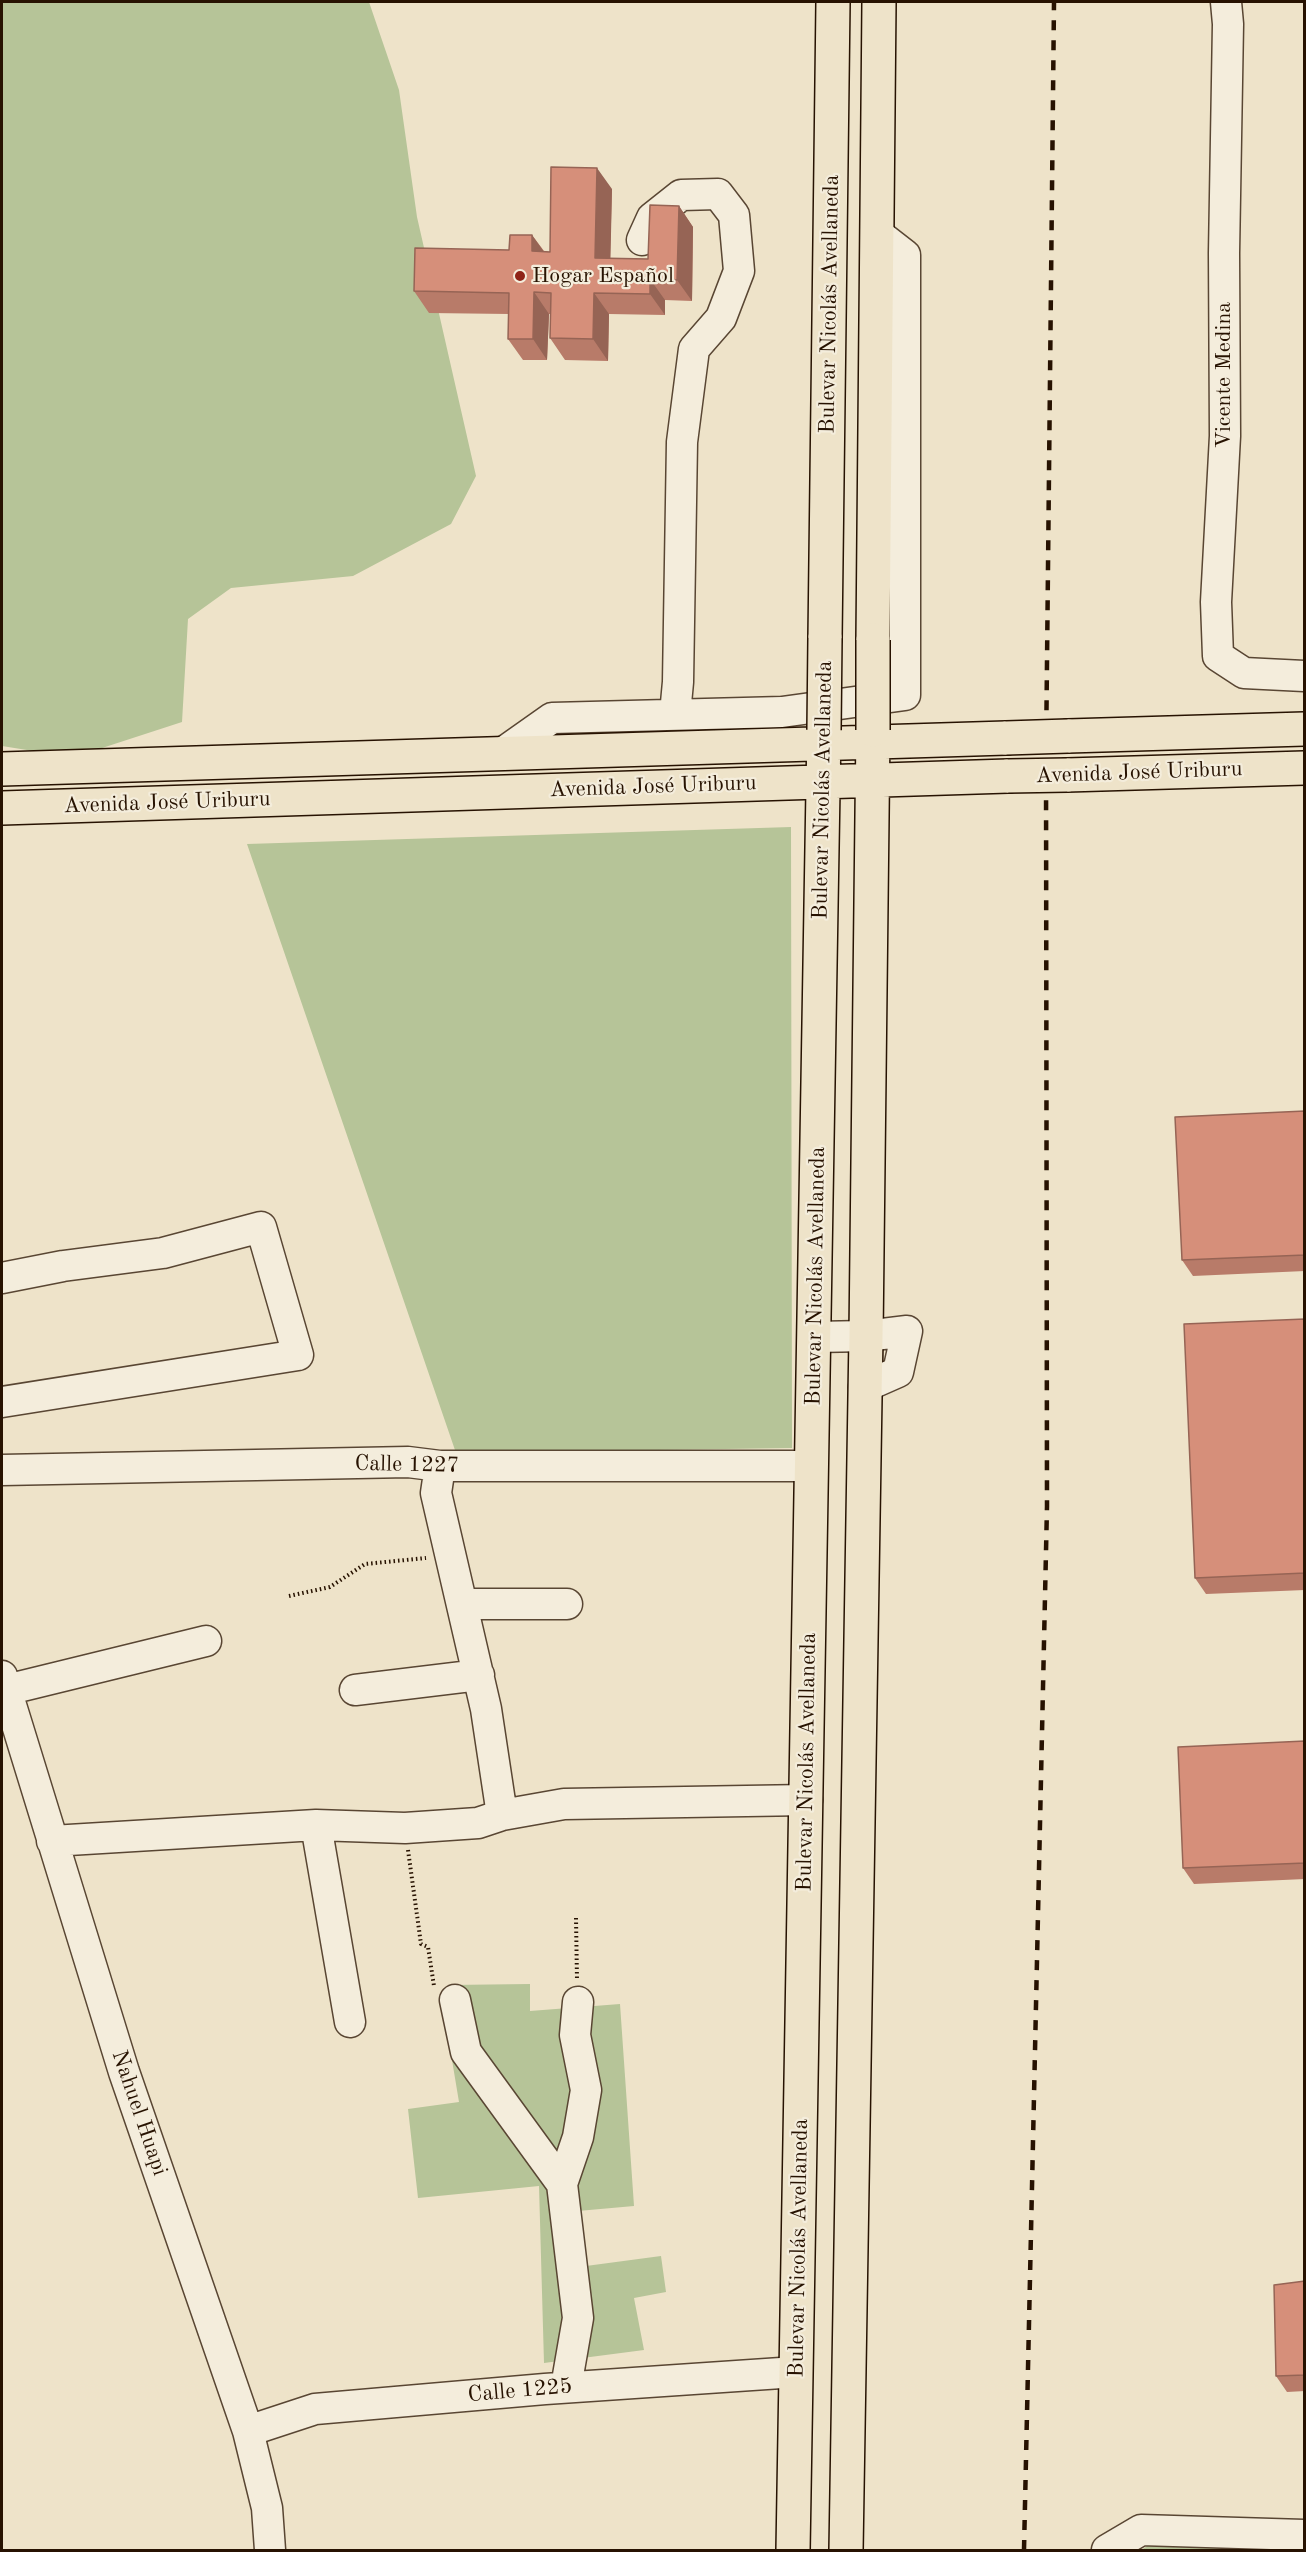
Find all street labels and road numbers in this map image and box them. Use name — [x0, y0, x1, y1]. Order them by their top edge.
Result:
street label: Bulevar Nicolás Avellaneda — [815, 174, 845, 434]
street label: Vicente Medina — [1211, 302, 1237, 448]
street label: Bulevar Nicolás Avellaneda — [808, 660, 838, 920]
street label: Avenida José Uriburu — [1035, 756, 1243, 790]
street label: Avenida José Uriburu — [549, 770, 757, 804]
street label: Avenida José Uriburu — [63, 786, 271, 820]
street label: Bulevar Nicolás Avellaneda — [801, 1146, 831, 1406]
street label: Calle 1227 — [354, 1451, 460, 1479]
street label: Bulevar Nicolás Avellaneda — [792, 1632, 822, 1892]
street label: Nahuel Huapi — [105, 2047, 173, 2179]
street label: Bulevar Nicolás Avellaneda — [784, 2118, 814, 2378]
street label: Calle 1225 — [467, 2373, 573, 2409]

